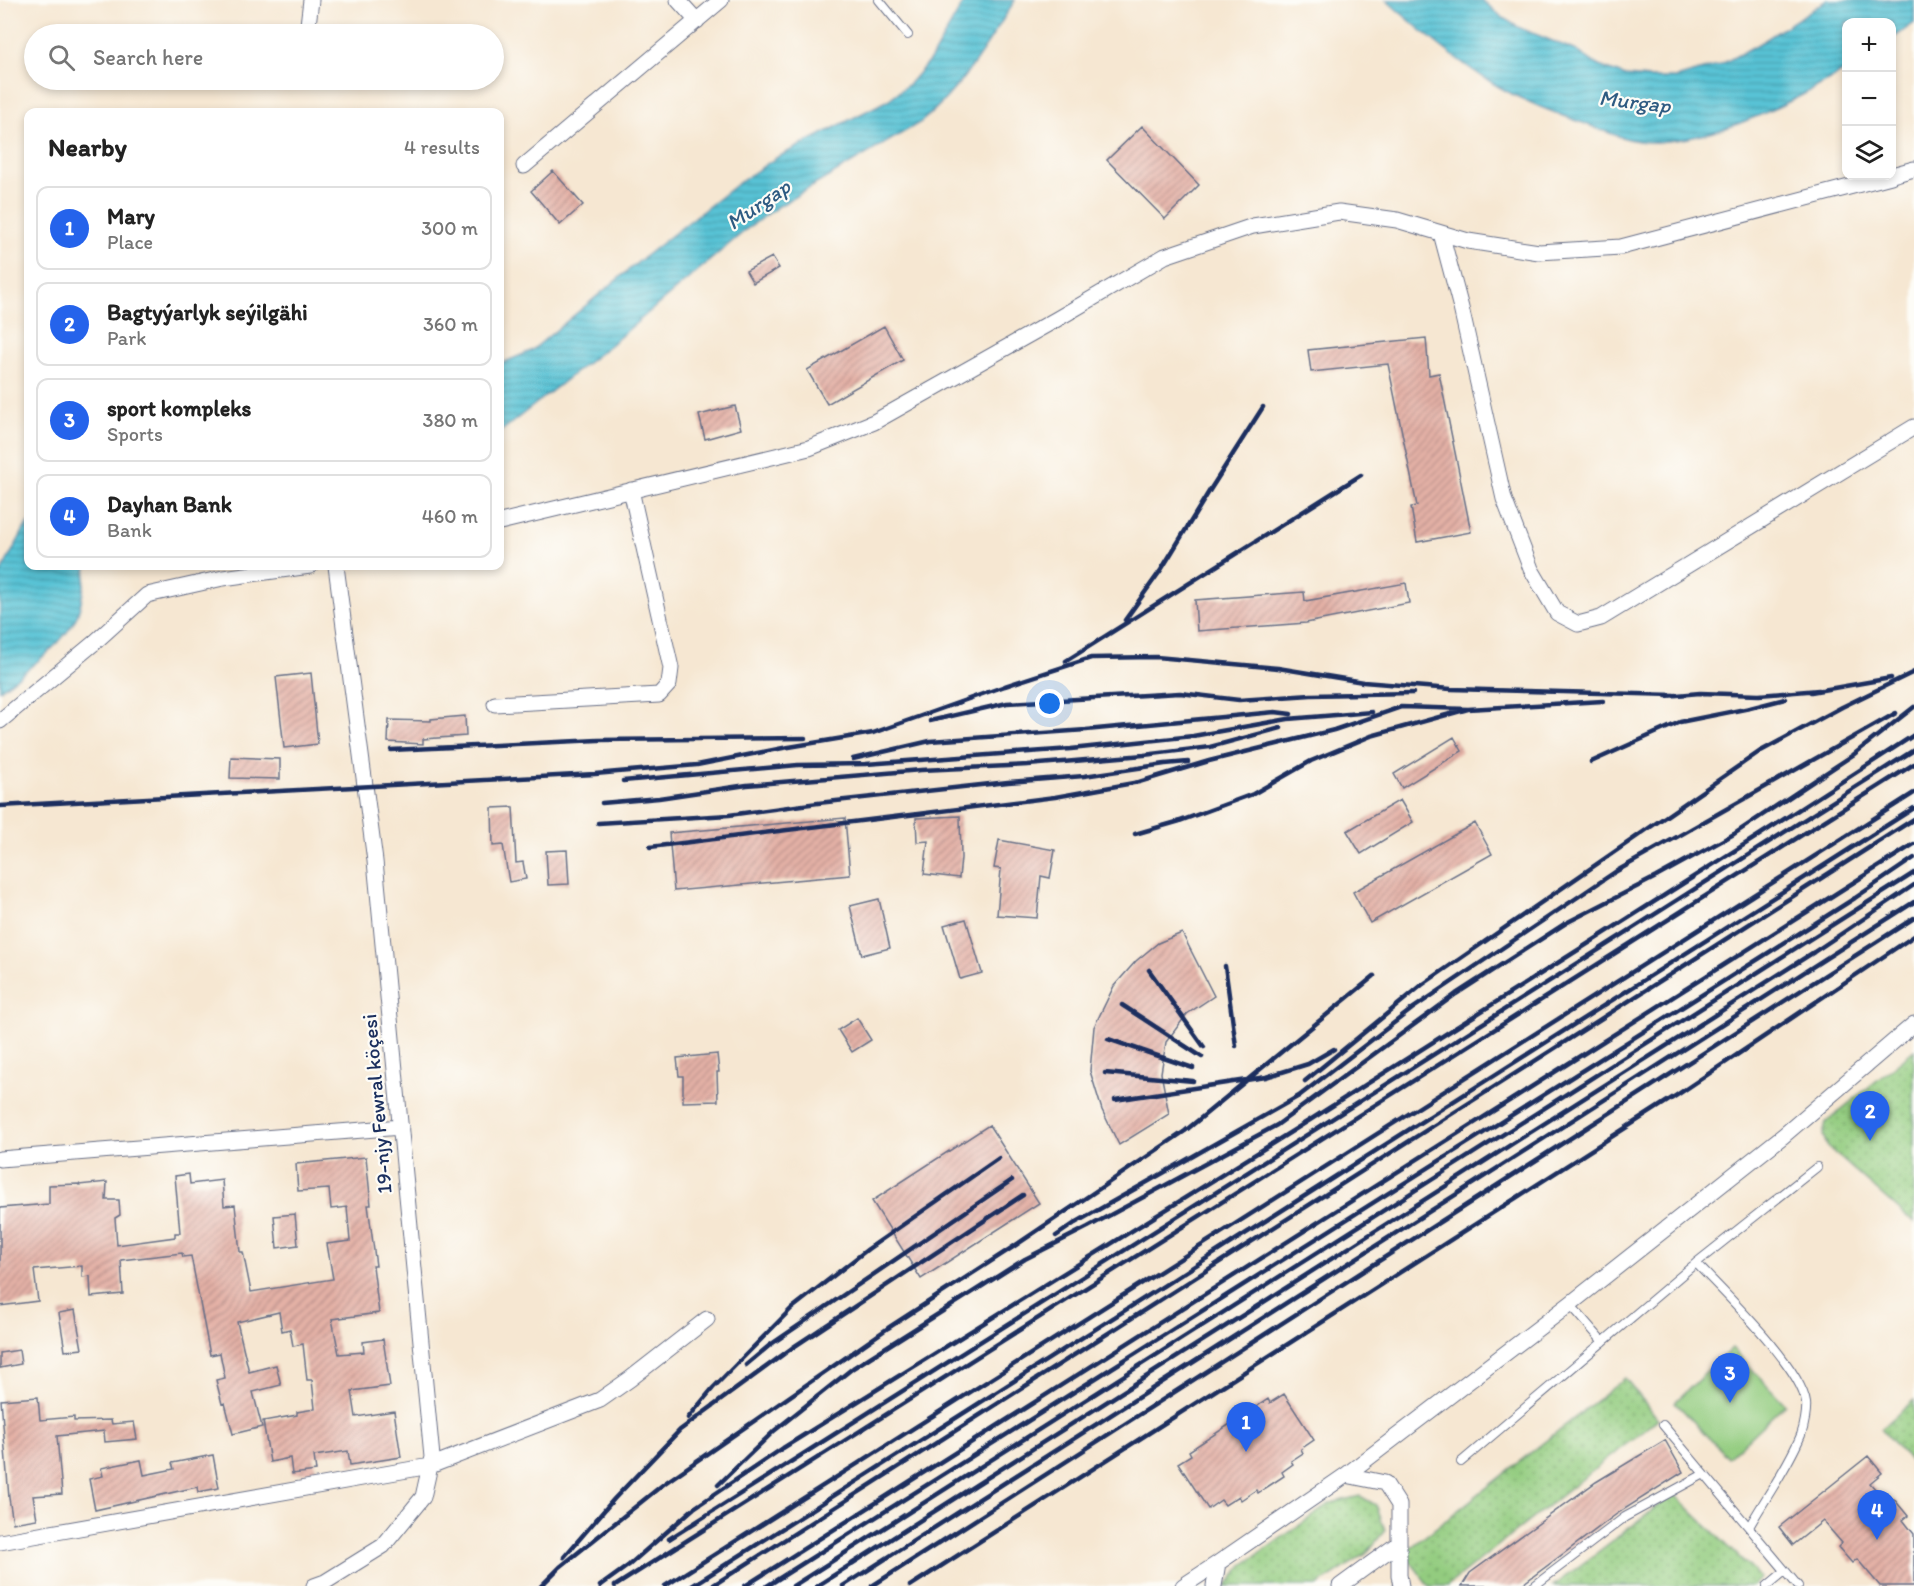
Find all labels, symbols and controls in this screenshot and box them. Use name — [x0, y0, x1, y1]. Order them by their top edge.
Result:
map controls — [1842, 18, 1896, 180]
button: + — [1842, 18, 1896, 72]
search box — [24, 24, 504, 90]
icon: search — [45, 41, 78, 74]
text: Search here — [93, 44, 203, 71]
button: − — [1842, 72, 1896, 126]
water label: Murgap — [1598, 84, 1674, 119]
button: layers — [1842, 126, 1896, 180]
text: Nearby — [48, 131, 127, 163]
text: 4 results — [404, 135, 480, 159]
water label: Murgap — [721, 172, 797, 236]
text: Mary — [107, 203, 155, 230]
text: 1 — [65, 216, 74, 240]
text: 300 m — [421, 216, 478, 240]
text: Place — [107, 230, 153, 254]
text: Bagtyýarlyk seýilgähi — [107, 299, 307, 326]
text: 2 — [64, 312, 75, 336]
text: 360 m — [423, 312, 478, 336]
text: Park — [107, 326, 146, 350]
text: sport kompleks — [107, 395, 251, 422]
text: 3 — [64, 408, 75, 432]
text: 380 m — [423, 408, 478, 432]
text: Sports — [107, 422, 163, 446]
text: Dayhan Bank — [107, 491, 232, 518]
text: 4 — [63, 504, 76, 528]
text: 460 m — [422, 504, 478, 528]
text: Bank — [107, 518, 152, 542]
your location — [1035, 689, 1064, 718]
street label: 19-njy Fewral köçesi — [356, 1013, 397, 1195]
pin: 2 — [1850, 1092, 1890, 1141]
pin: 3 — [1710, 1354, 1750, 1403]
pin: 1 — [1226, 1402, 1266, 1452]
pin: 4 — [1858, 1490, 1896, 1540]

